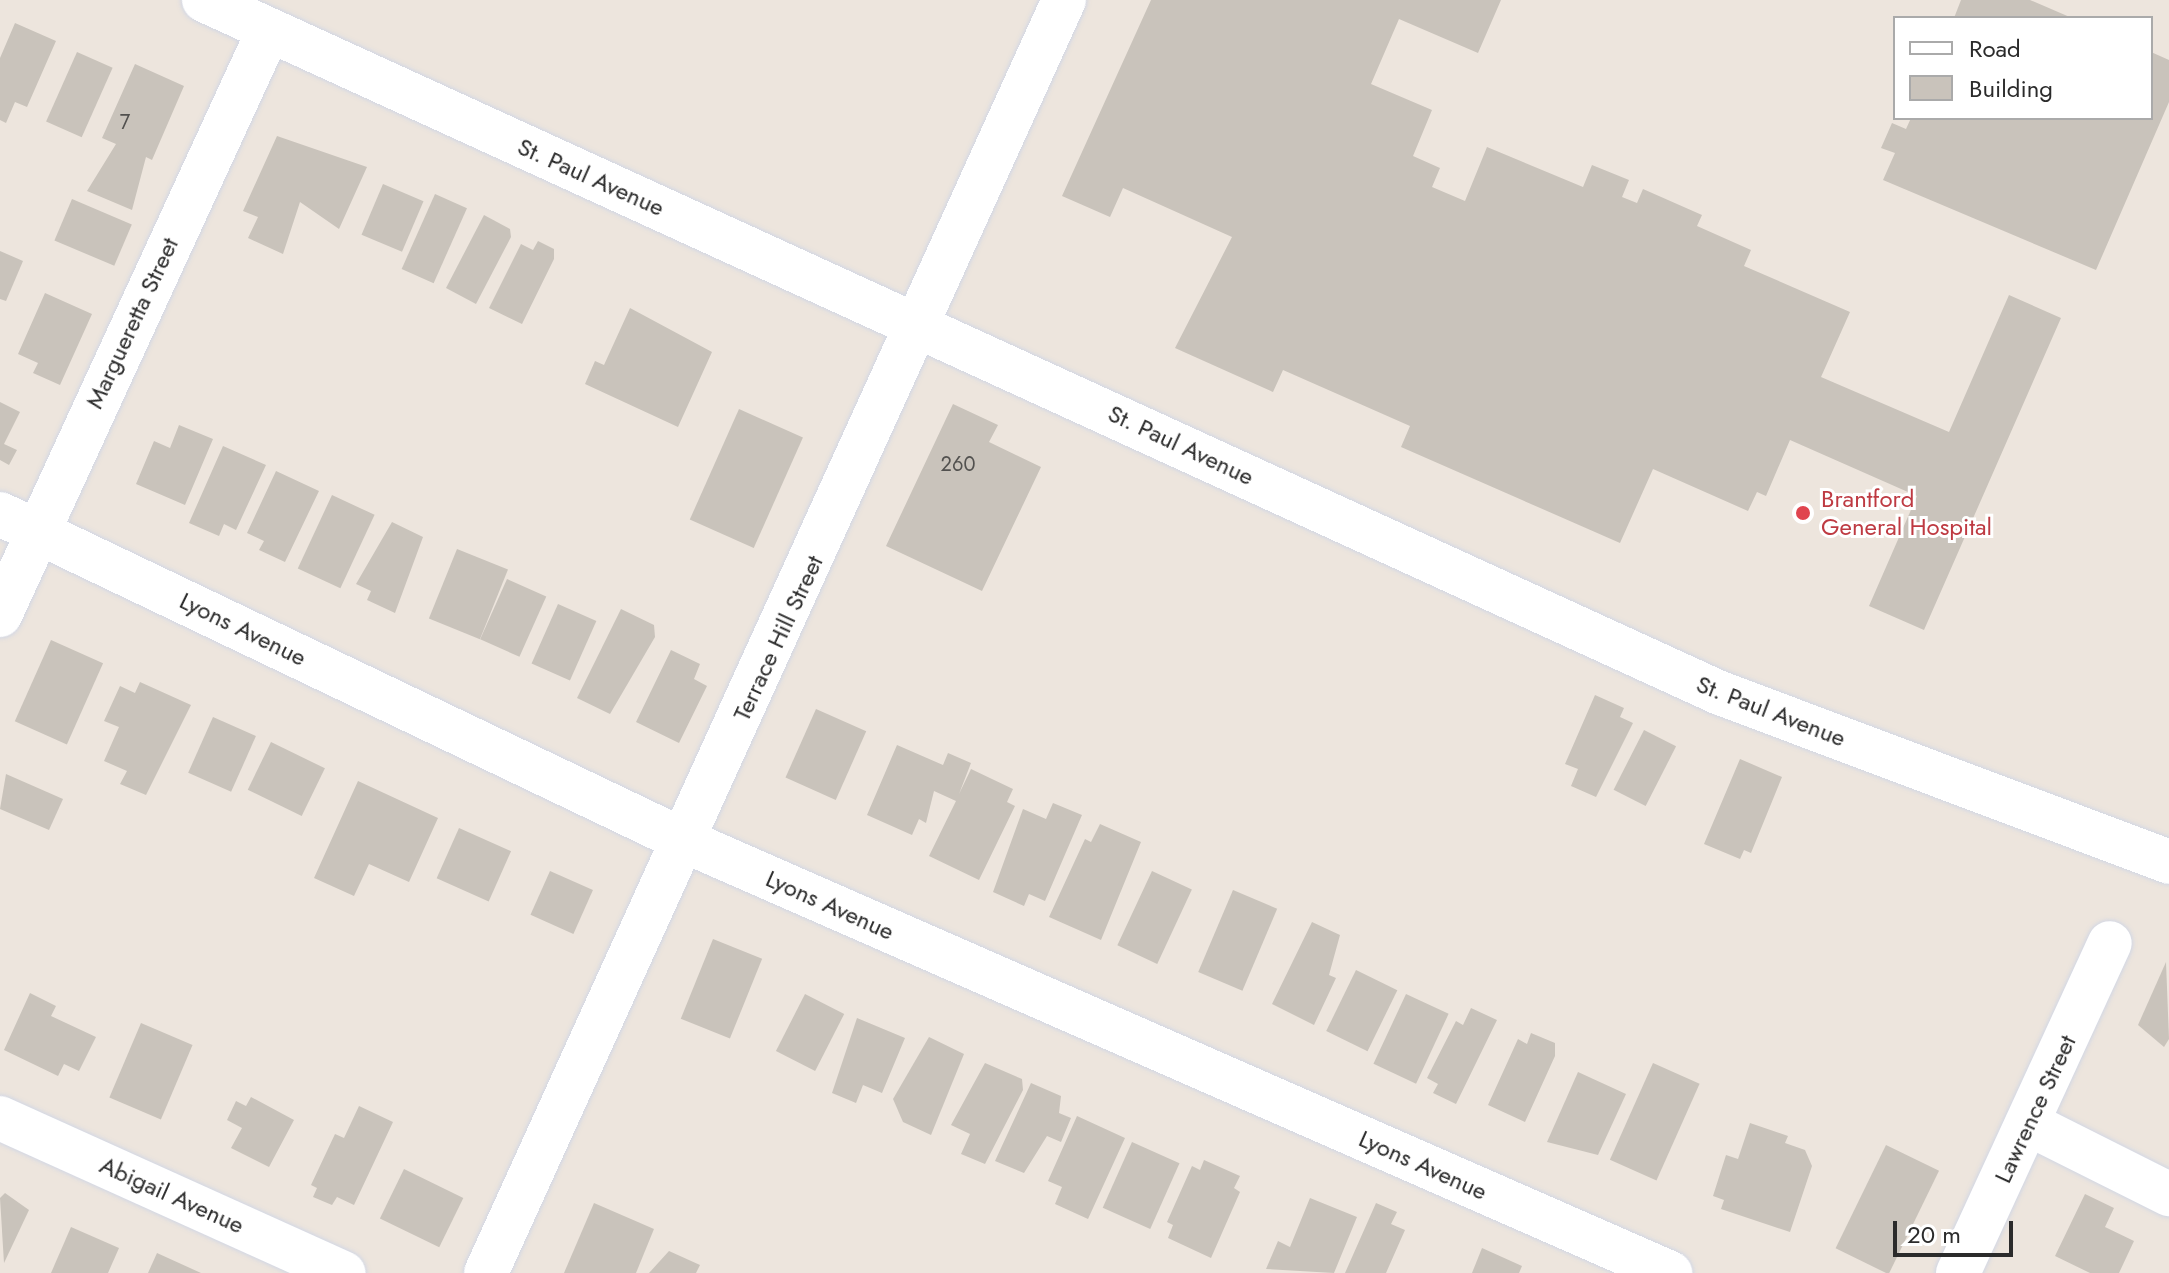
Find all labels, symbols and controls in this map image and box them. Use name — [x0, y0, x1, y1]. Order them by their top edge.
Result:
legend — [1893, 16, 2153, 120]
text: Road — [1969, 31, 2021, 66]
text: Building — [1969, 71, 2053, 106]
house number: 7 — [120, 110, 130, 134]
street label: St. Paul Avenue — [513, 132, 669, 222]
street label: Margueretta Street — [80, 233, 184, 413]
street label: St. Paul Avenue — [1104, 399, 1258, 491]
house number: 260 — [941, 452, 975, 476]
place label: Brantford General Hospital — [1821, 485, 1992, 541]
marker: Brantford General Hospital — [1792, 502, 1814, 524]
street label: Terrace Hill Street — [727, 551, 829, 725]
street label: Lyons Avenue — [175, 586, 311, 672]
street label: St. Paul Avenue — [1692, 669, 1850, 753]
street label: Lyons Avenue — [762, 864, 898, 946]
street label: Lawrence Street — [1988, 1031, 2082, 1187]
street label: Lyons Avenue — [1355, 1124, 1491, 1206]
street label: Abigail Avenue — [95, 1150, 249, 1240]
scale bar — [1897, 1205, 2017, 1255]
text: 20 m — [1907, 1217, 1961, 1252]

